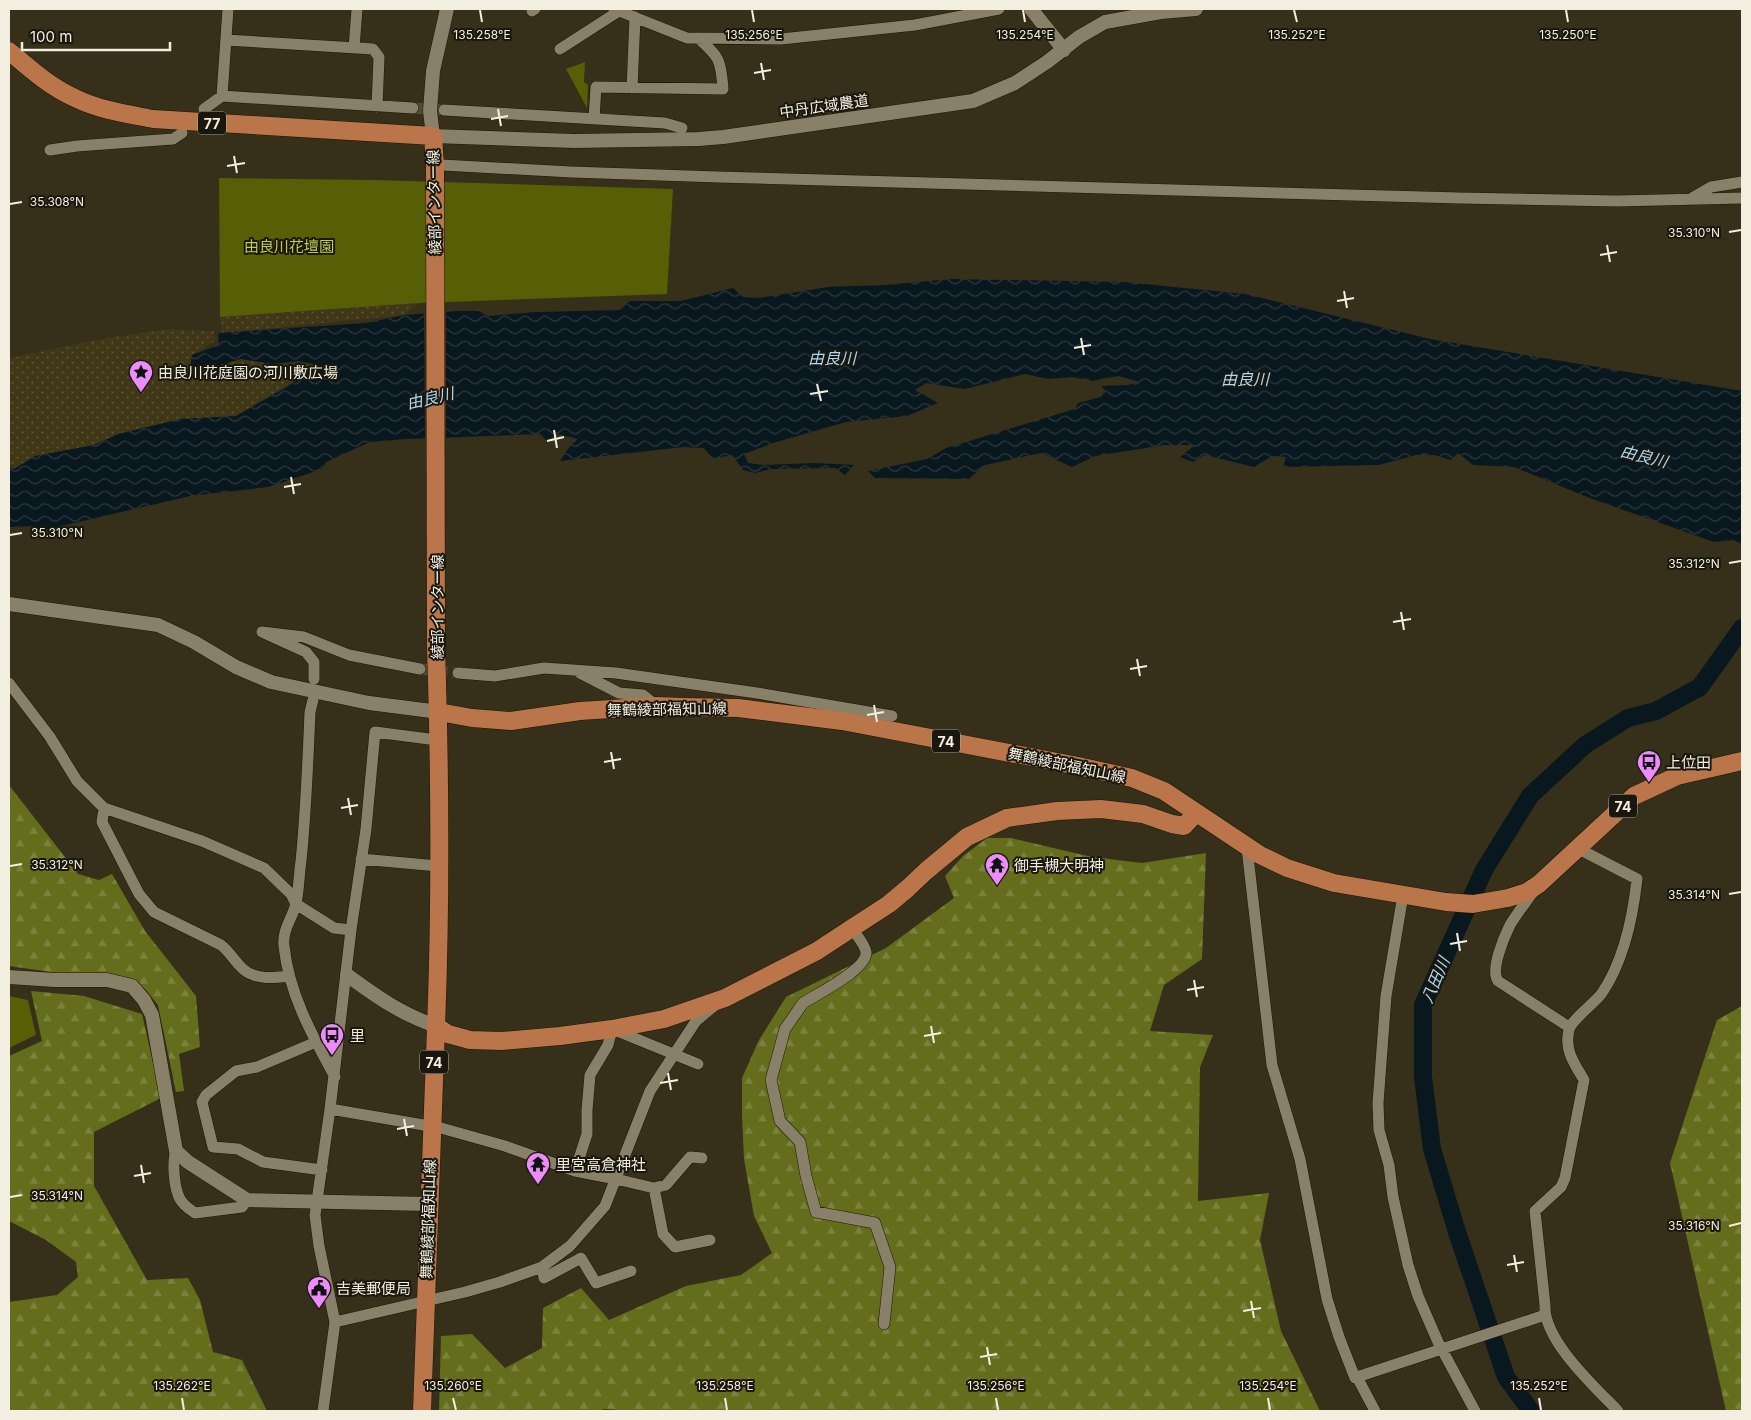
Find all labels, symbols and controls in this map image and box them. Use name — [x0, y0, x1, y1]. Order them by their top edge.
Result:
scale bar — [22, 20, 170, 52]
text: 100 m — [30, 27, 72, 46]
text: 135.258°E — [453, 27, 511, 42]
text: 135.256°E — [725, 27, 783, 42]
text: 135.254°E — [996, 27, 1054, 42]
text: 135.252°E — [1268, 27, 1326, 42]
text: 135.250°E — [1539, 27, 1597, 42]
street label: 中丹広域農道 — [778, 90, 870, 122]
road number: 77 — [198, 112, 226, 134]
street label: 綾部インター線 — [424, 149, 444, 255]
text: 35.308°N — [30, 194, 84, 209]
text: 35.310°N — [1668, 225, 1720, 240]
park label: 由良川花壇園 — [244, 237, 334, 256]
water label: 由良川 — [808, 348, 858, 368]
place icon: 由良川花庭園の河川敷広場 — [128, 359, 154, 393]
place label: 由良川花庭園の河川敷広場 — [158, 363, 338, 382]
water label: 由良川 — [1221, 369, 1271, 389]
water label: 由良川 — [404, 382, 458, 413]
water label: 由良川 — [1618, 440, 1672, 472]
text: 35.310°N — [31, 525, 83, 540]
street label: 綾部インター線 — [428, 554, 447, 660]
text: 35.312°N — [1668, 556, 1720, 571]
street label: 舞鶴綾部福知山線 — [607, 698, 727, 720]
road number: 74 — [932, 729, 960, 752]
street label: 舞鶴綾部福知山線 — [1006, 743, 1128, 787]
bus stop icon: 上位田 — [1636, 749, 1662, 783]
place label: 上位田 — [1666, 753, 1711, 772]
road number: 74 — [1609, 794, 1637, 818]
temple icon: 御手槻大明神 — [984, 852, 1010, 886]
place label: 御手槻大明神 — [1014, 856, 1104, 875]
text: 35.312°N — [31, 857, 83, 872]
text: 35.314°N — [1668, 887, 1720, 902]
water label: 八田川 — [1416, 952, 1454, 1006]
bus stop icon: 里 — [319, 1022, 345, 1056]
place label: 里 — [350, 1026, 365, 1045]
road number: 74 — [420, 1050, 448, 1074]
temple icon: 里宮高倉神社 — [525, 1151, 551, 1185]
place label: 里宮高倉神社 — [556, 1155, 646, 1174]
street label: 舞鶴綾部福知山線 — [416, 1159, 440, 1279]
text: 35.314°N — [31, 1188, 83, 1203]
text: 35.316°N — [1668, 1218, 1720, 1233]
public building icon: 吉美郵便局 — [306, 1275, 332, 1309]
place label: 吉美郵便局 — [336, 1279, 411, 1298]
text: 135.262°E — [153, 1378, 211, 1393]
text: 135.260°E — [424, 1378, 482, 1393]
text: 135.258°E — [696, 1378, 754, 1393]
text: 135.256°E — [967, 1378, 1025, 1393]
text: 135.254°E — [1239, 1378, 1297, 1393]
text: 135.252°E — [1510, 1378, 1568, 1393]

